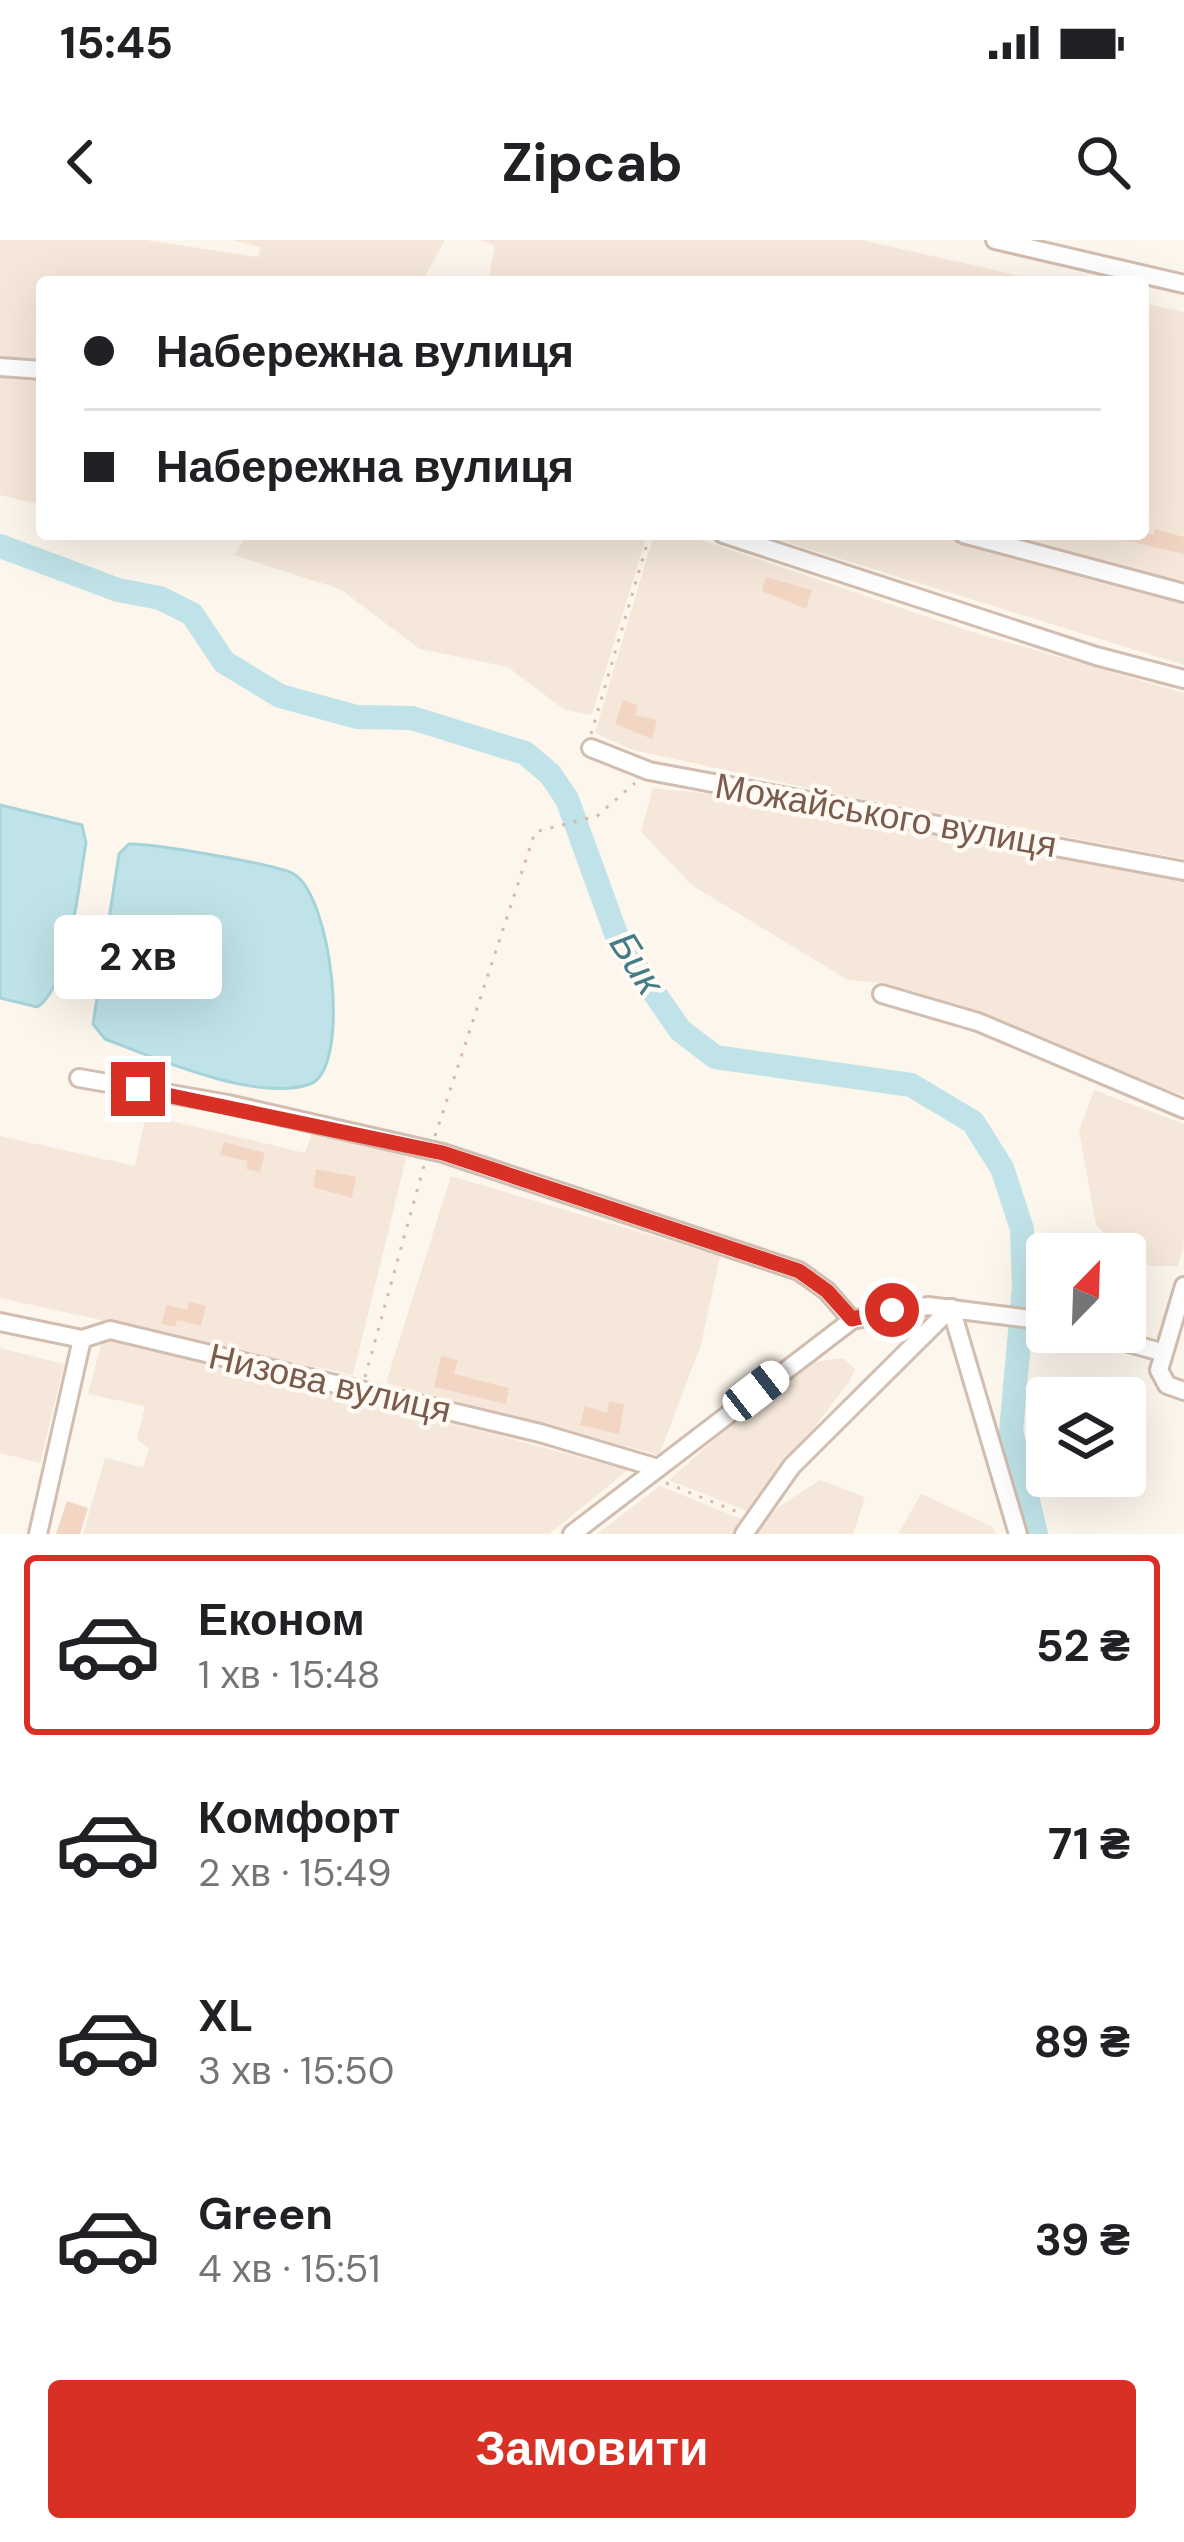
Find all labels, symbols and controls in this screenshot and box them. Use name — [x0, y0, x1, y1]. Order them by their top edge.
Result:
text: 15:45 — [60, 13, 173, 72]
text: Zipcab — [501, 127, 683, 198]
icon: back — [48, 129, 114, 195]
icon: search — [1070, 129, 1136, 195]
text: Набережна вулиця — [156, 322, 574, 381]
text: Набережна вулиця — [156, 437, 574, 496]
street label: Можайського вулиця — [712, 762, 1060, 868]
callout: 2 хв — [54, 915, 222, 999]
water label: Бик — [598, 922, 677, 1006]
text: 2 хв — [99, 931, 177, 982]
route end — [111, 1062, 165, 1116]
north arrow — [1026, 1233, 1146, 1353]
map controls — [1026, 1233, 1146, 1497]
route start — [865, 1283, 919, 1337]
street label: Низова вулиця — [204, 1332, 456, 1434]
car — [717, 1355, 795, 1427]
button: layers — [1026, 1377, 1146, 1497]
text: Економ — [198, 1590, 365, 1649]
icon: car — [54, 1591, 162, 1699]
text: 52 ₴ — [1036, 1616, 1130, 1675]
text: 1 хв · 15:48 — [198, 1649, 380, 1700]
text: Комфорт — [198, 1788, 400, 1847]
icon: car — [54, 1789, 162, 1897]
text: 71 ₴ — [1048, 1814, 1130, 1873]
text: 2 хв · 15:49 — [198, 1847, 392, 1898]
text: XL — [198, 1986, 253, 2045]
icon: car — [54, 1987, 162, 2095]
text: 89 ₴ — [1033, 2012, 1130, 2071]
text: 3 хв · 15:50 — [198, 2045, 394, 2096]
text: Green — [198, 2184, 333, 2243]
icon: car — [54, 2185, 162, 2293]
text: 39 ₴ — [1035, 2210, 1130, 2269]
text: 4 хв · 15:51 — [198, 2243, 381, 2294]
button: Замовити — [48, 2380, 1136, 2518]

